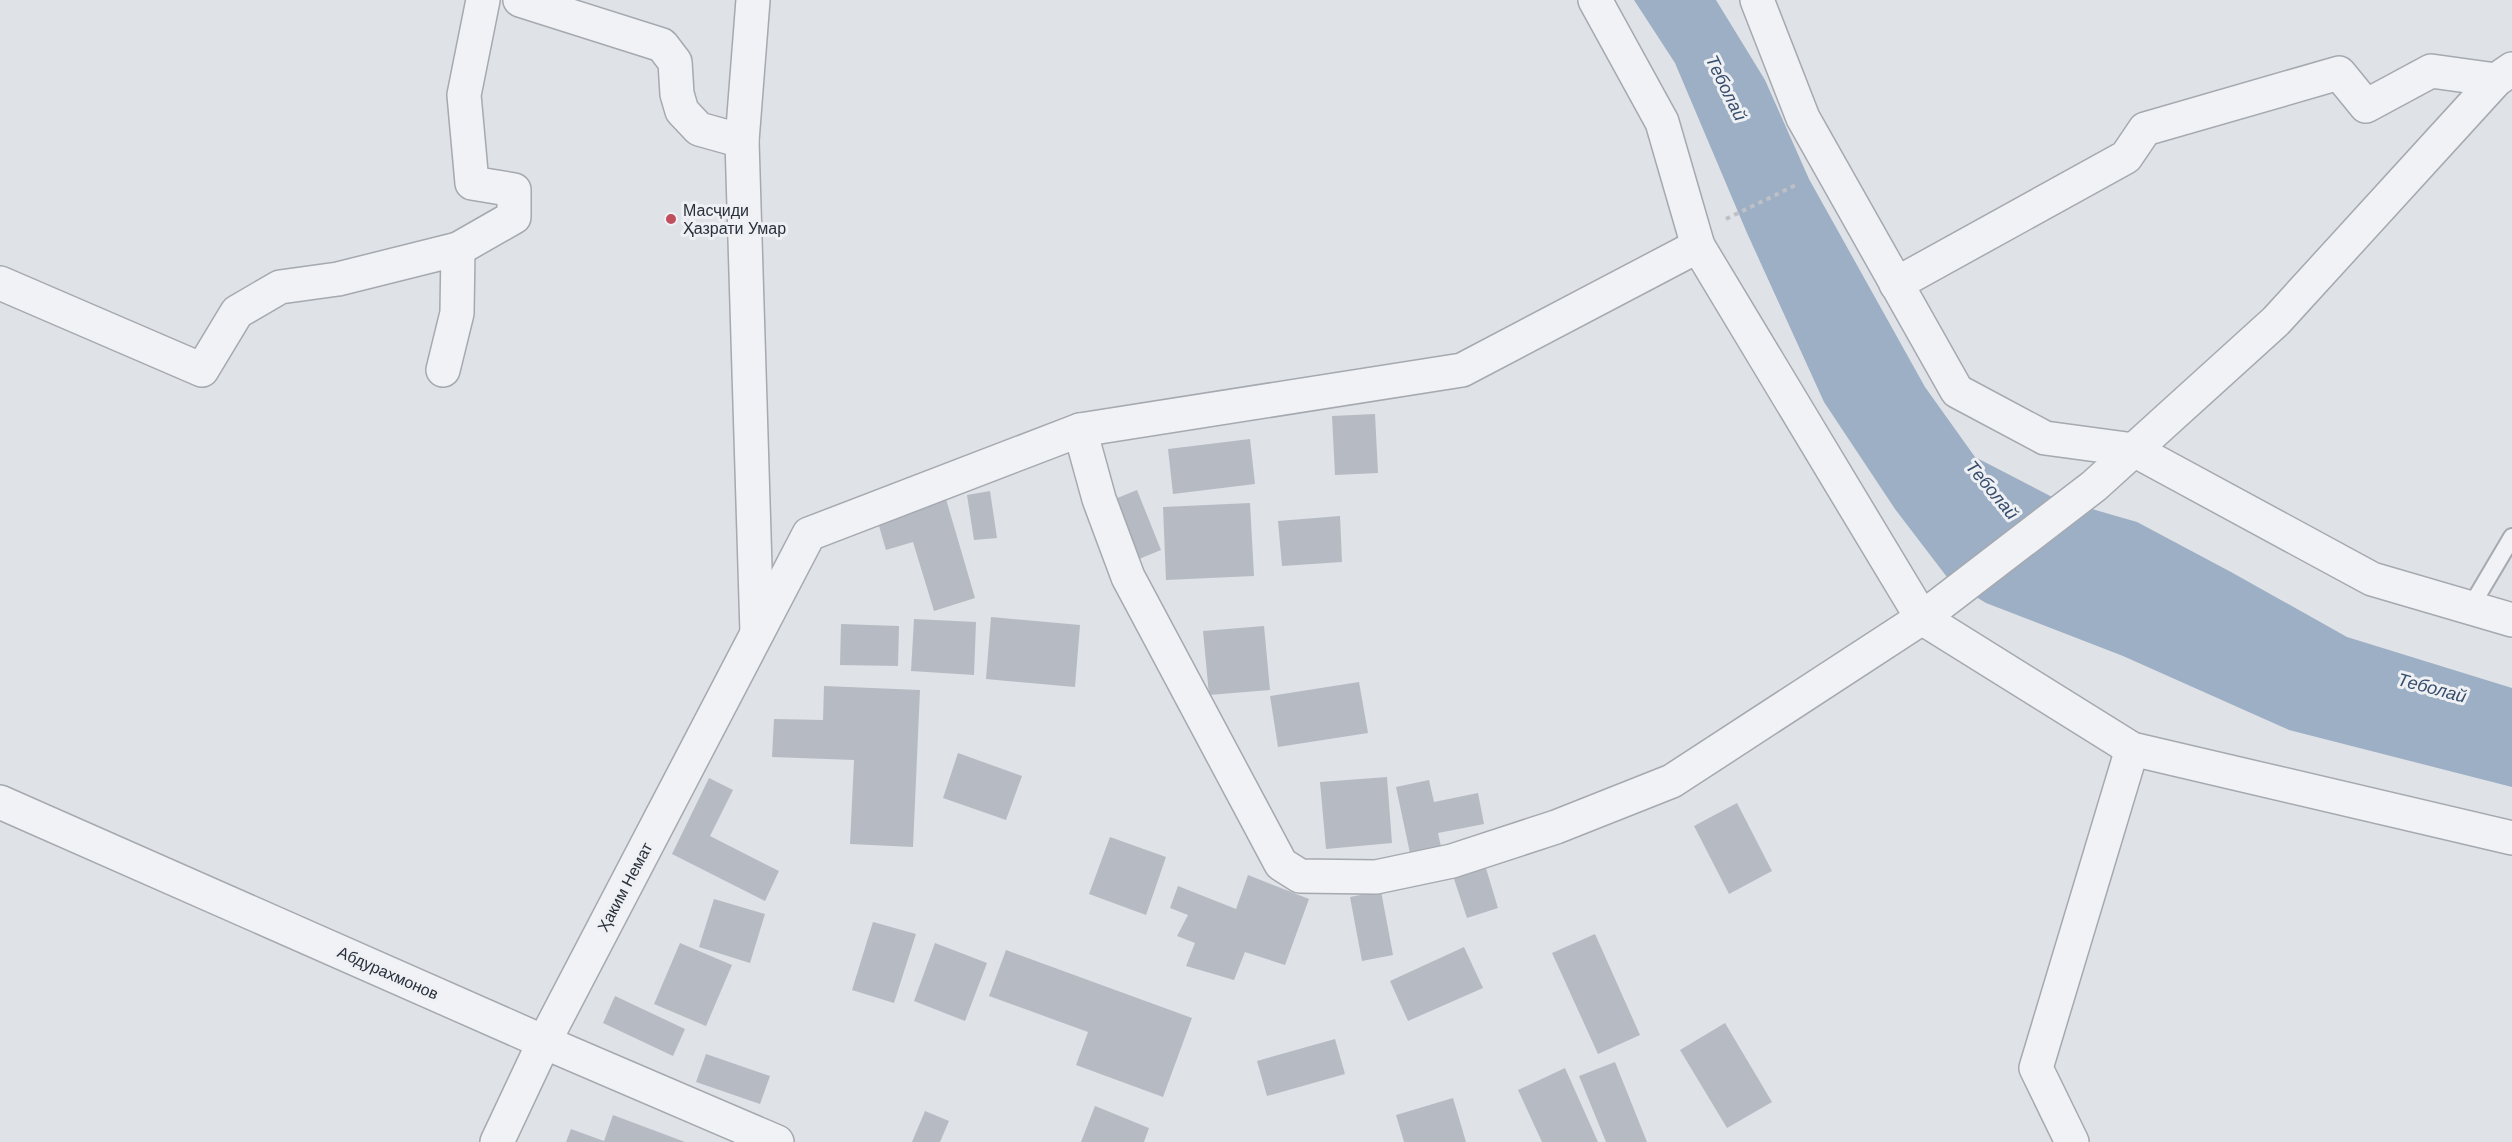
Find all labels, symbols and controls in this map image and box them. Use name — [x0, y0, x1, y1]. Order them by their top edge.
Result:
water label: Теболай — [1702, 52, 1750, 124]
place label: Масҷиди Ҳазрати Умар — [683, 202, 786, 237]
marker: Масҷиди Ҳазрати Умар — [664, 212, 678, 226]
water label: Теболай — [1962, 457, 2022, 523]
water label: Теболай — [2395, 669, 2469, 707]
street label: Ҳаким Немат — [594, 839, 656, 934]
street label: Абдурахмонов — [335, 943, 441, 1003]

